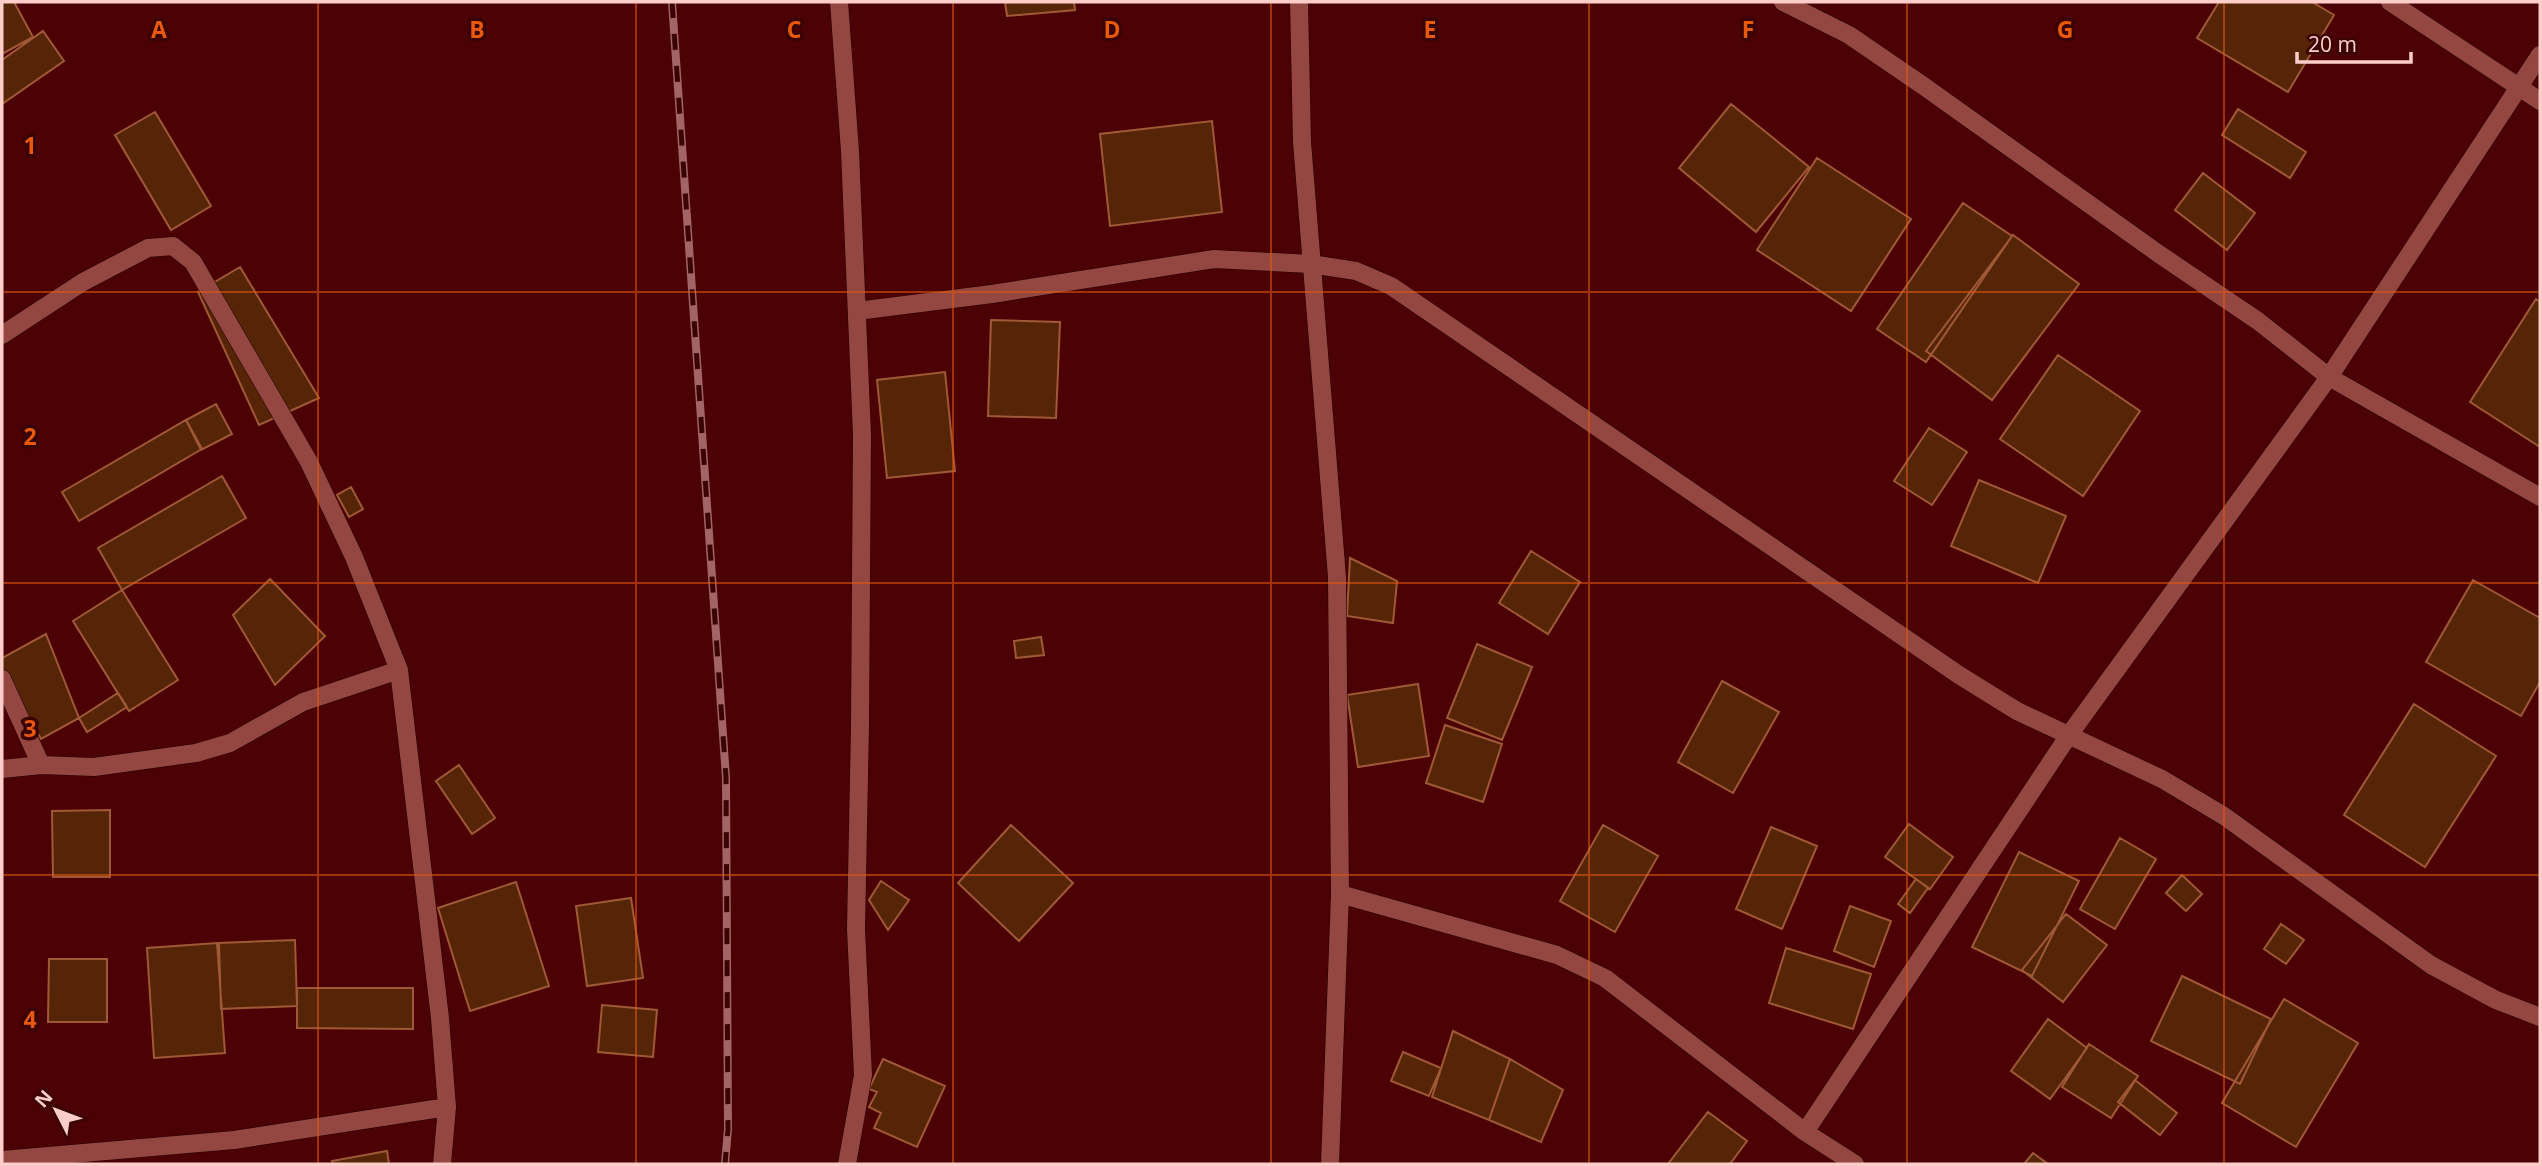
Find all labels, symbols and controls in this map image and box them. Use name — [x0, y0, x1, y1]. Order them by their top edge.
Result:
text: A — [151, 13, 167, 45]
text: B — [469, 13, 485, 45]
text: C — [787, 13, 801, 45]
text: D — [1103, 13, 1121, 45]
text: E — [1424, 13, 1436, 45]
text: F — [1742, 13, 1754, 45]
text: G — [2057, 13, 2073, 45]
scale bar — [2297, 21, 2411, 65]
text: 20 m — [2308, 30, 2357, 58]
text: 1 — [23, 129, 37, 161]
text: 2 — [23, 420, 37, 452]
text: 3 — [23, 712, 37, 744]
text: 4 — [23, 1003, 37, 1035]
north arrow — [21, 1075, 91, 1145]
text: N — [29, 1084, 58, 1113]

